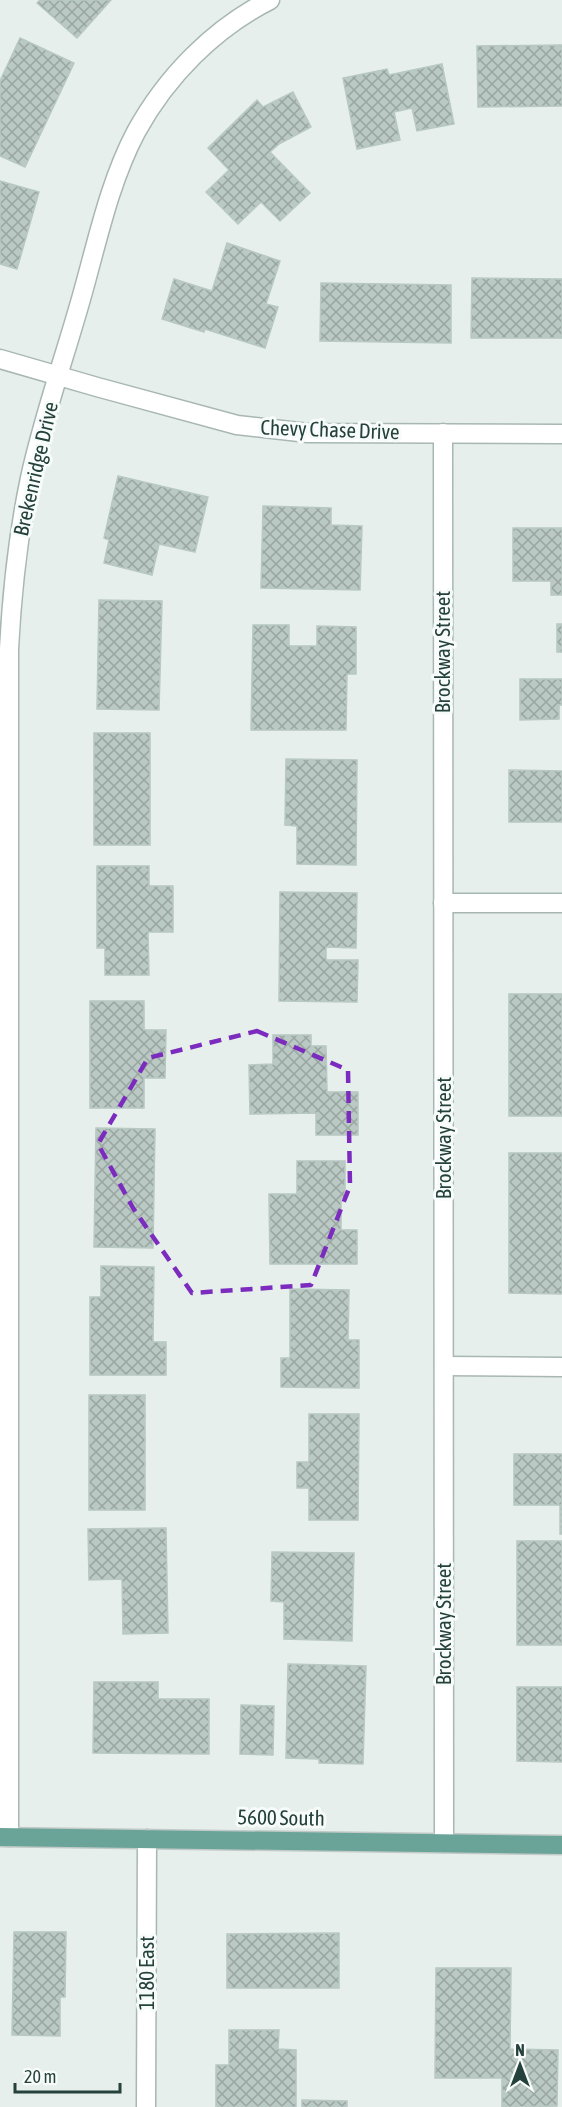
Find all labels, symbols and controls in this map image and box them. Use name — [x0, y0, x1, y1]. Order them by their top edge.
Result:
street label: Brekenridge Drive — [8, 399, 62, 538]
street label: Chevy Chase Drive — [260, 415, 400, 443]
street label: Brockway Street — [430, 591, 454, 713]
street label: Brockway Street — [431, 1077, 455, 1199]
street label: Brockway Street — [431, 1563, 455, 1685]
street label: 5600 South — [237, 1804, 325, 1830]
street label: 1180 East — [134, 1936, 158, 2010]
north arrow — [490, 2035, 550, 2095]
text: N — [515, 2041, 525, 2059]
scale bar — [15, 2056, 120, 2094]
text: 20 m — [24, 2066, 56, 2087]

